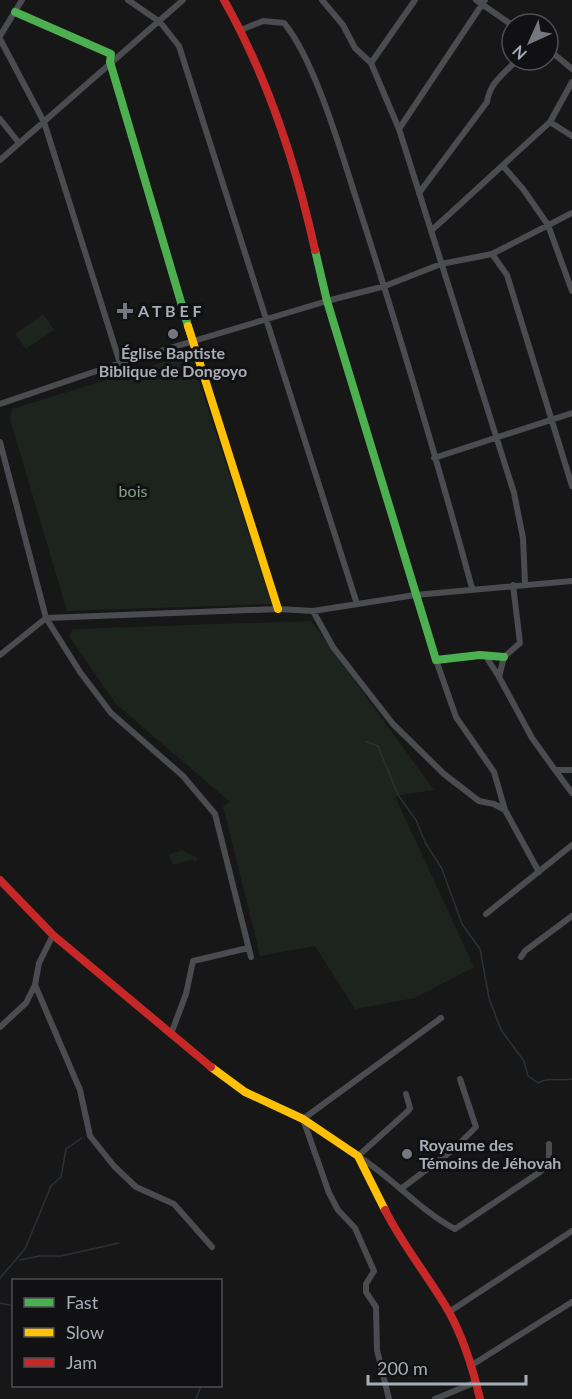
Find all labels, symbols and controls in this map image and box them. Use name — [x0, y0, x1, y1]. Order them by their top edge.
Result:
north arrow — [500, 12, 560, 72]
text: N — [508, 42, 530, 64]
place label: A T B E F — [137, 301, 202, 320]
marker: A T B E F — [116, 302, 134, 320]
marker: Église Baptiste Biblique de Dongoyo — [166, 327, 180, 341]
place label: Église Baptiste Biblique de Dongoyo — [99, 343, 247, 380]
park label: bois — [119, 481, 147, 500]
place label: Royaume des Témoins de Jéhovah — [419, 1135, 561, 1172]
marker: Royaume des Témoins de Jéhovah — [400, 1147, 414, 1161]
legend — [12, 1279, 222, 1387]
text: Fast — [66, 1291, 99, 1313]
text: Slow — [66, 1321, 104, 1343]
scale bar — [368, 1348, 526, 1386]
text: Jam — [66, 1351, 97, 1373]
text: 200 m — [377, 1357, 428, 1379]

